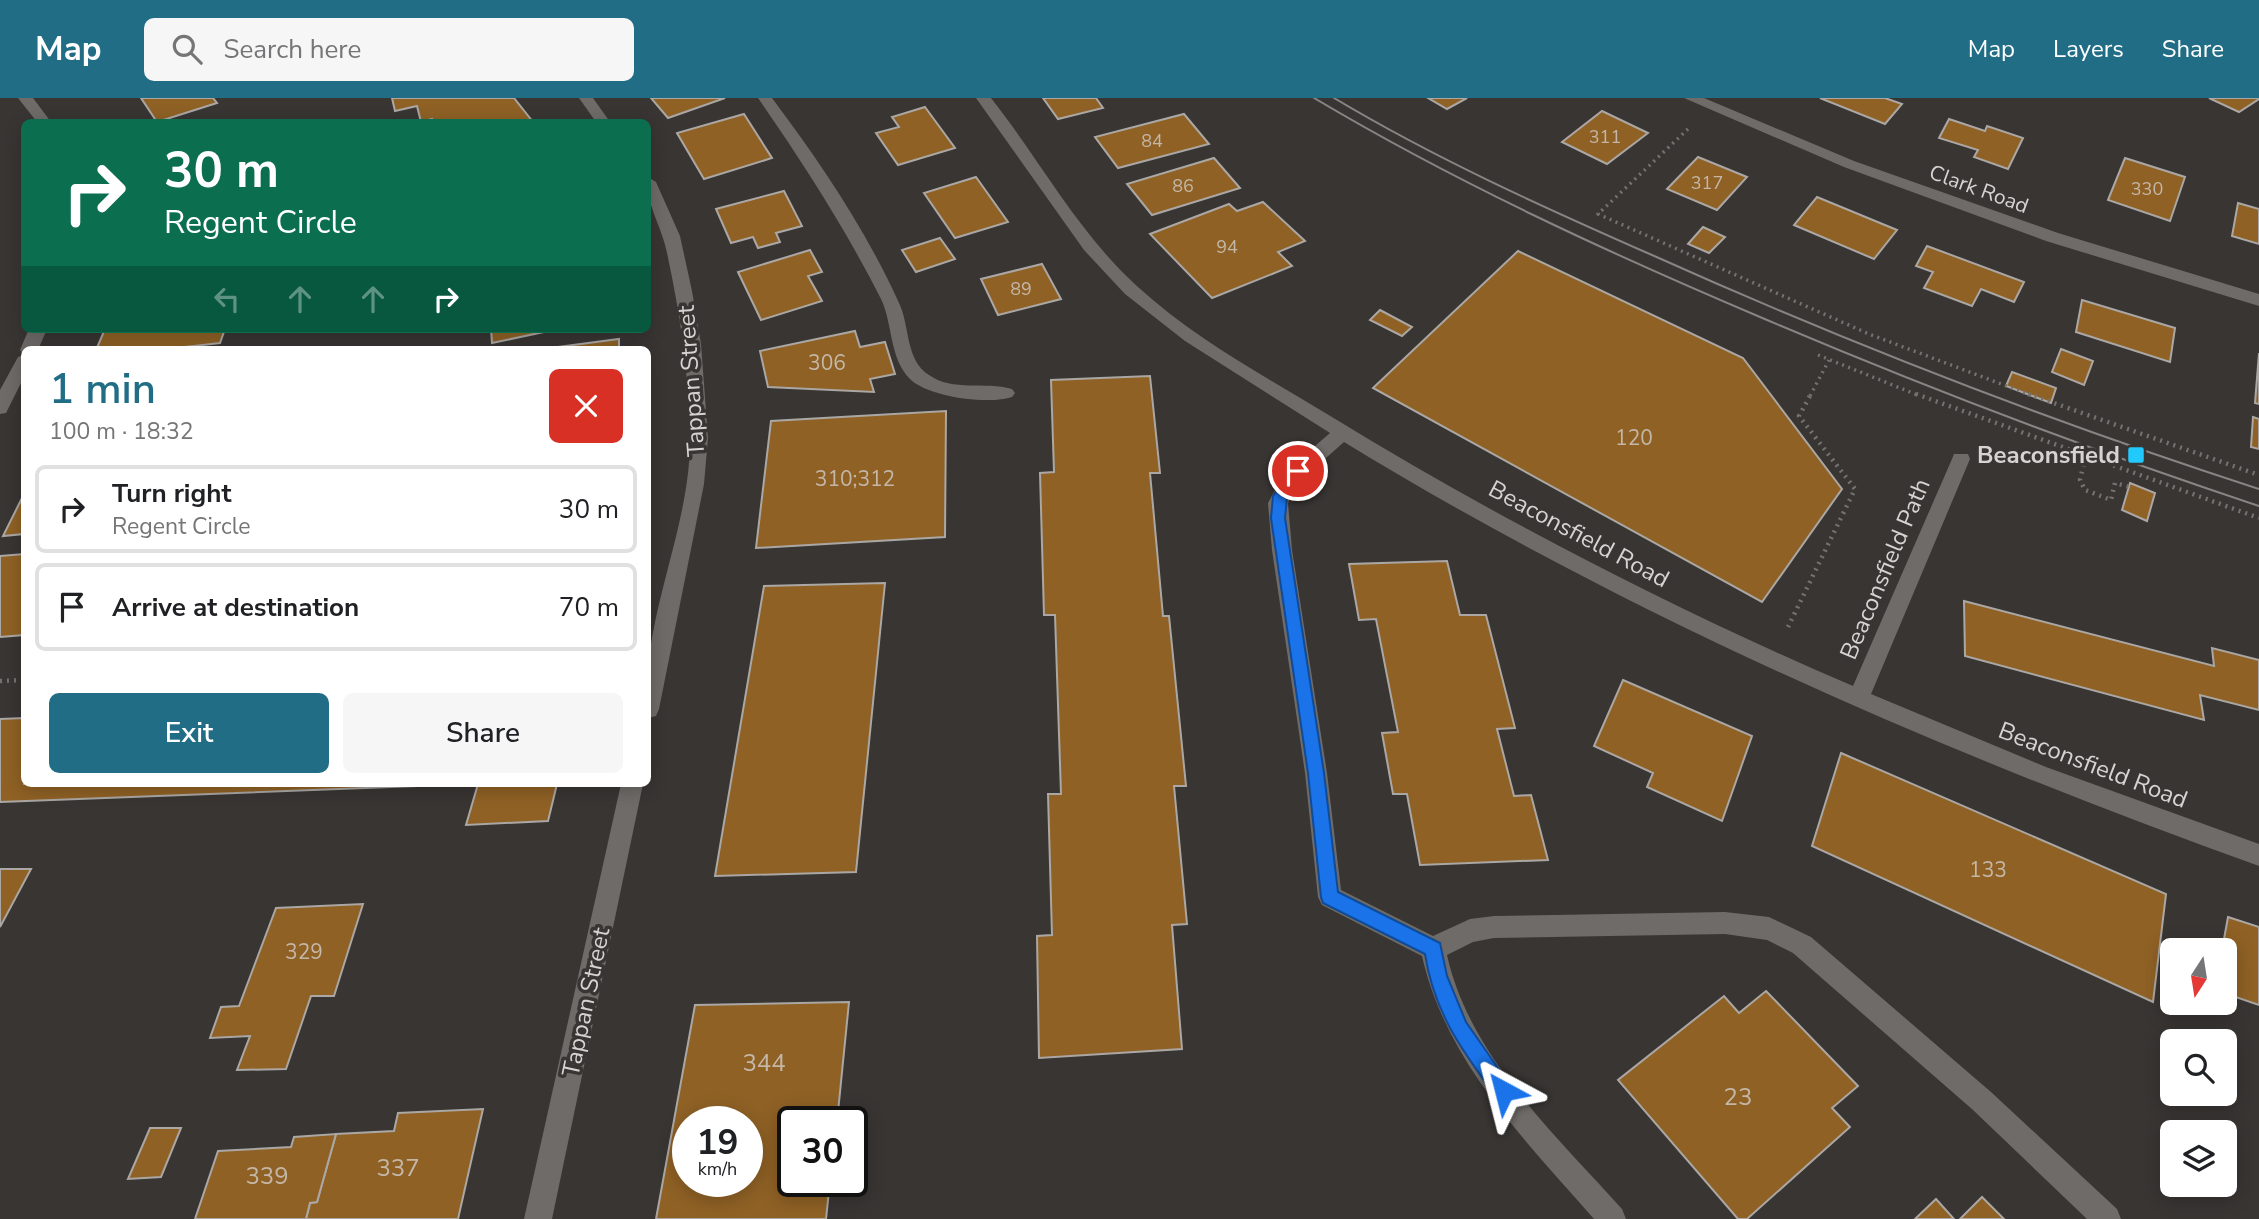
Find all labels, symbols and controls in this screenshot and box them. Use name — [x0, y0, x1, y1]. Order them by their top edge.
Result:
search box — [144, 18, 634, 81]
text: Map — [35, 27, 102, 72]
icon: search — [168, 30, 206, 68]
text: Search here — [224, 32, 361, 67]
text: Map — [1968, 33, 2015, 65]
text: Layers — [2053, 33, 2124, 65]
text: Share — [2162, 33, 2224, 65]
house number: 311 — [1589, 125, 1621, 149]
house number: 84 — [1141, 129, 1163, 153]
text: 30 m — [164, 137, 279, 204]
icon: right — [49, 147, 140, 238]
street label: Clark Road — [1925, 158, 2033, 220]
house number: 317 — [1691, 171, 1723, 195]
house number: 86 — [1172, 174, 1194, 198]
house number: 330 — [2131, 177, 2163, 201]
text: Regent Circle — [164, 201, 357, 244]
house number: 94 — [1216, 235, 1238, 259]
house number: 89 — [1010, 277, 1032, 301]
icon: left — [208, 280, 246, 318]
icon: ahead — [281, 280, 319, 318]
icon: ahead — [354, 280, 392, 318]
icon: right — [427, 280, 465, 318]
street label: Tappan Street — [670, 304, 712, 458]
house number: 306 — [808, 349, 846, 377]
text: 1 min — [49, 361, 156, 418]
button: close — [549, 369, 623, 443]
text: 100 m · 18:32 — [49, 416, 194, 447]
house number: 120 — [1615, 424, 1653, 452]
place label: Beaconsfield — [1977, 439, 2120, 471]
pin — [1268, 441, 1328, 501]
marker: Beaconsfield — [2126, 445, 2146, 465]
icon: arrive — [1279, 452, 1317, 490]
house number: 310;312 — [815, 465, 895, 493]
street label: Beaconsfield Road — [1483, 473, 1675, 595]
street label: Beaconsfield Path — [1832, 474, 1938, 664]
text: Turn right — [112, 476, 231, 511]
icon: right — [53, 490, 91, 528]
text: 30 m — [559, 492, 619, 527]
text: Regent Circle — [112, 511, 251, 542]
icon: arrive — [53, 588, 91, 626]
text: Arrive at destination — [112, 590, 359, 625]
text: 70 m — [559, 590, 619, 625]
button: Exit — [49, 693, 329, 773]
button: Share — [343, 693, 623, 773]
street label: Beaconsfield Road — [1994, 714, 2192, 816]
house number: 133 — [1969, 856, 2007, 884]
street label: Tappan Street — [555, 924, 618, 1079]
house number: 329 — [285, 938, 323, 966]
north arrow — [2160, 938, 2236, 1015]
map controls — [2160, 938, 2237, 1197]
button: search — [2160, 1029, 2237, 1106]
house number: 344 — [742, 1047, 786, 1079]
position arrow — [1467, 1054, 1541, 1128]
house number: 23 — [1724, 1081, 1752, 1113]
speed limit sign: 30 — [777, 1106, 868, 1197]
text: 19 — [696, 1119, 739, 1166]
button: layers — [2160, 1120, 2237, 1197]
house number: 337 — [376, 1152, 420, 1184]
text: km/h — [698, 1157, 737, 1181]
house number: 339 — [245, 1160, 289, 1192]

